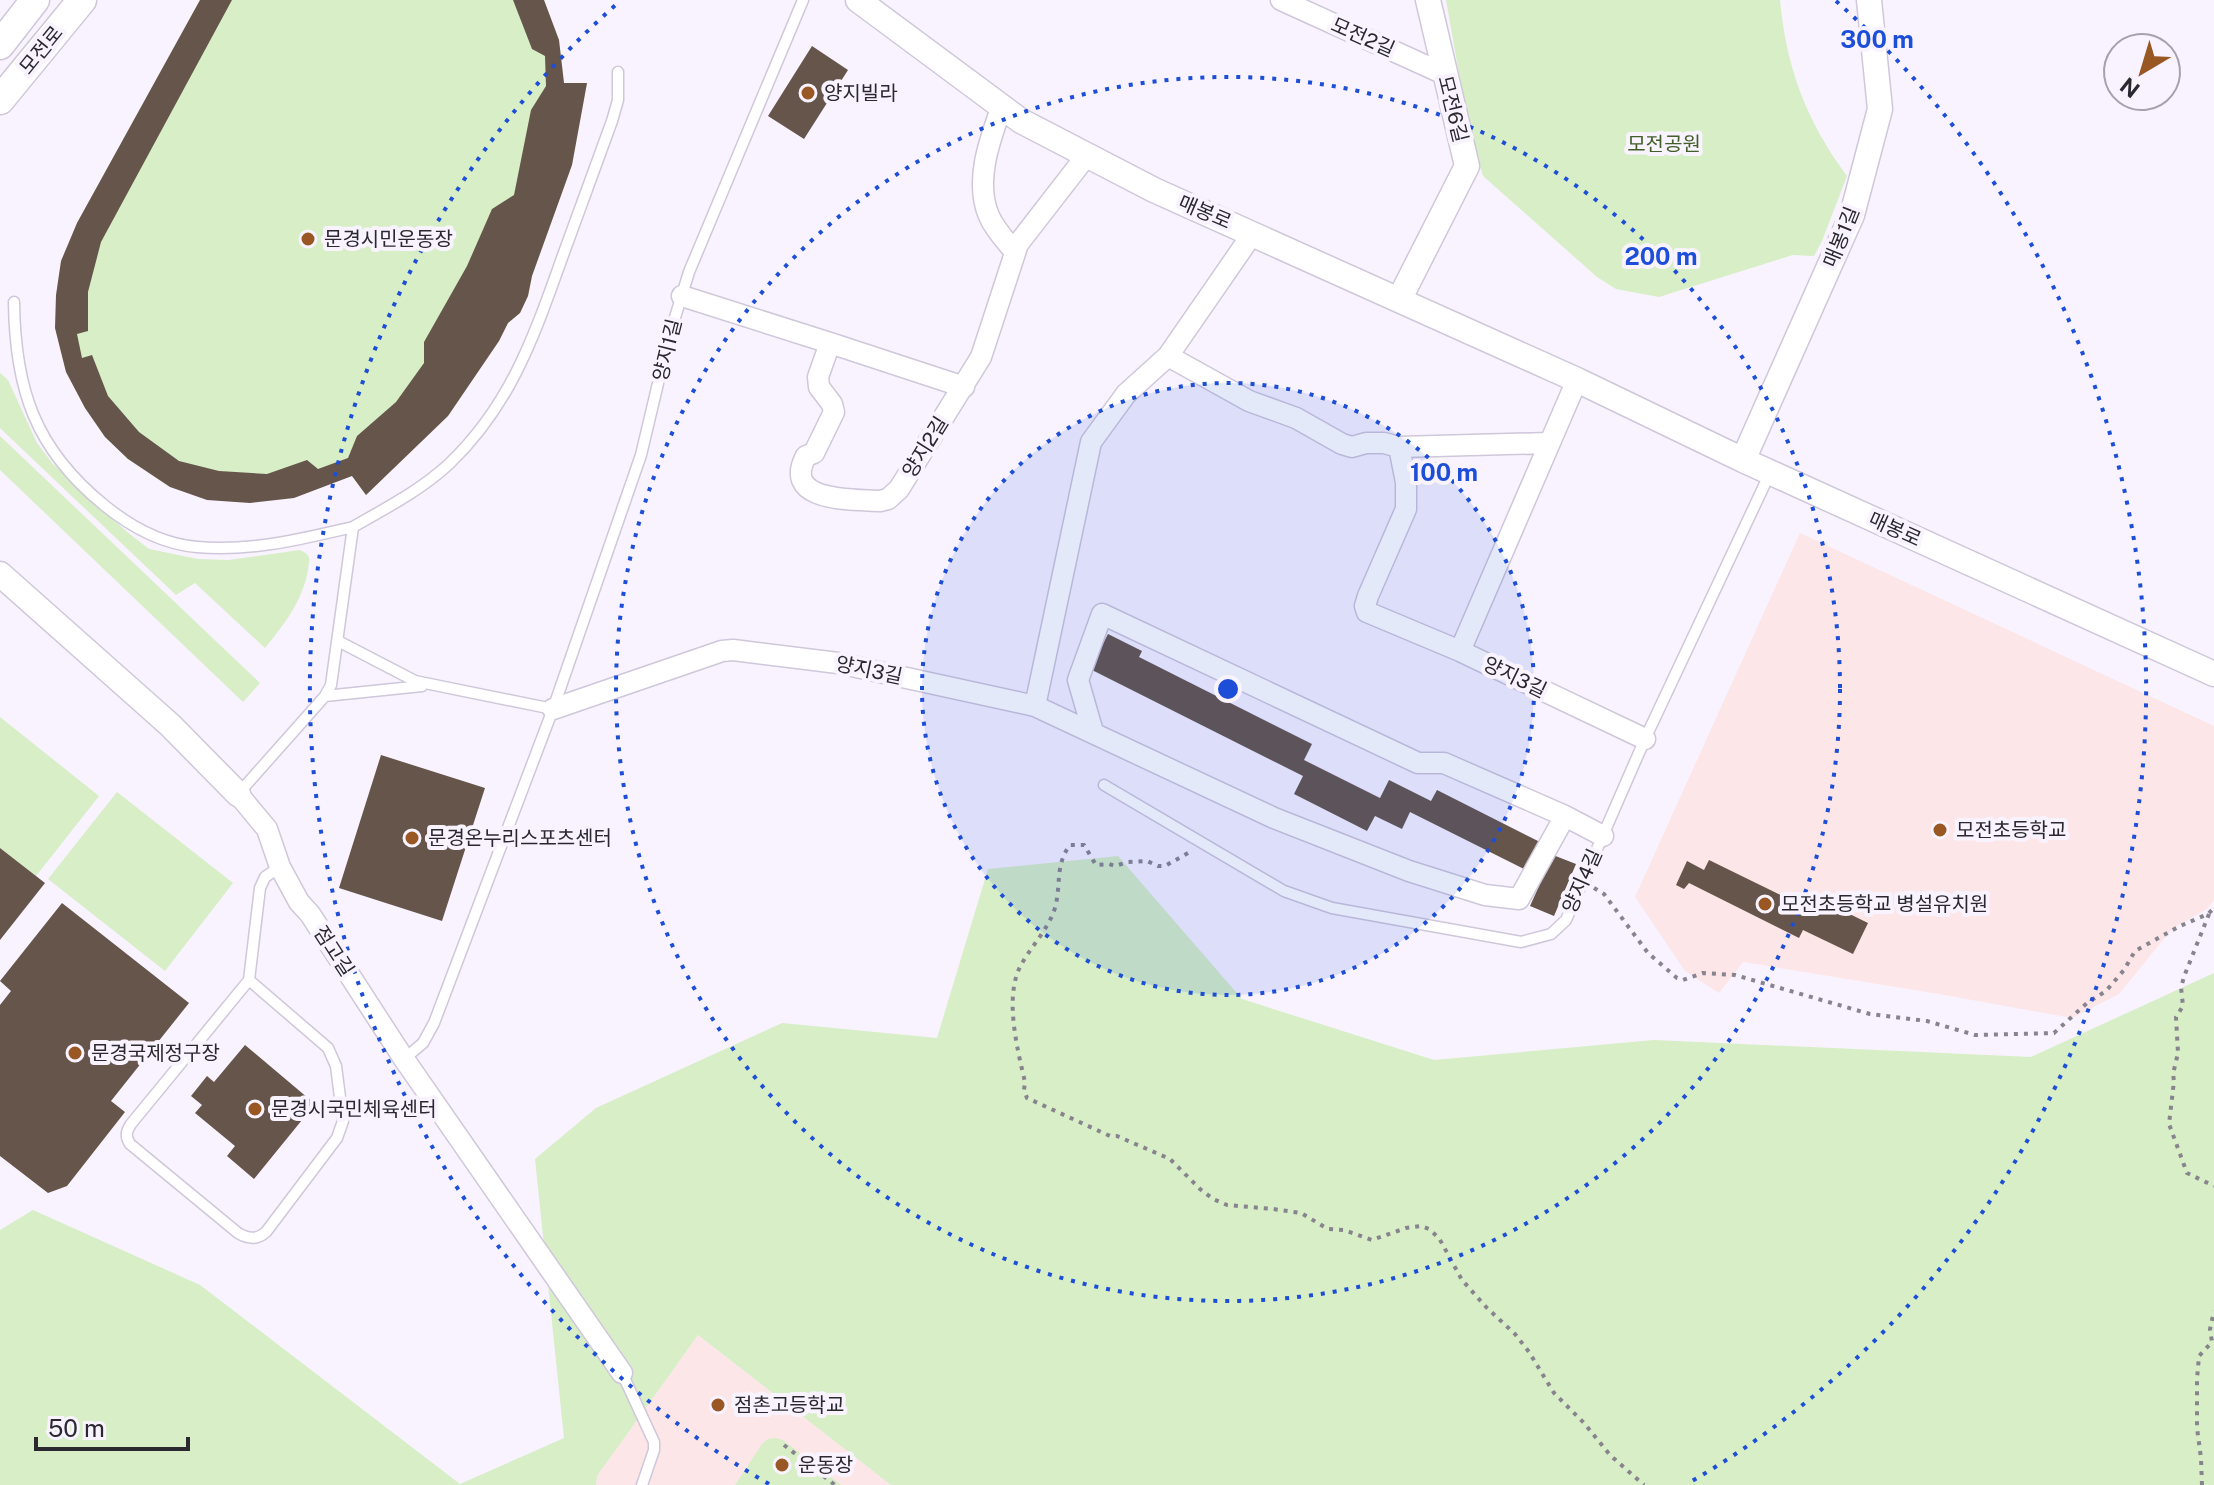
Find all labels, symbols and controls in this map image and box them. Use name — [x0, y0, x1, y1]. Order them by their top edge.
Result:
street label: 모전2길 — [1327, 12, 1399, 62]
street label: 모전로 — [14, 21, 68, 79]
text: 300 m — [1840, 25, 1914, 53]
north arrow — [2102, 32, 2182, 112]
text: N — [2115, 72, 2144, 103]
street label: 모전6길 — [1433, 73, 1473, 145]
place label: 양지빌라 — [824, 81, 898, 105]
marker: 양지빌라 — [799, 84, 817, 102]
park label: 모전공원 — [1627, 132, 1701, 156]
street label: 매봉로 — [1175, 190, 1235, 234]
street label: 매봉1길 — [1818, 203, 1864, 271]
place label: 문경시민운동장 — [324, 227, 453, 251]
marker: 문경시민운동장 — [299, 230, 317, 248]
text: 200 m — [1624, 242, 1698, 270]
street label: 양지1길 — [648, 316, 686, 384]
street label: 양지2길 — [897, 412, 953, 482]
text: 100 m — [1410, 458, 1478, 486]
street label: 매봉로 — [1865, 507, 1925, 551]
street label: 양지3길 — [833, 651, 905, 689]
street label: 양지3길 — [1479, 651, 1551, 703]
centre of rings — [1214, 675, 1242, 703]
place label: 모전초등학교 — [1956, 818, 2066, 842]
marker: 모전초등학교 — [1931, 821, 1949, 839]
place label: 문경온누리스포츠센터 — [428, 826, 612, 850]
marker: 문경온누리스포츠센터 — [403, 829, 421, 847]
street label: 양지4길 — [1557, 845, 1607, 917]
place label: 모전초등학교 병설유치원 — [1781, 892, 1988, 916]
marker: 모전초등학교 병설유치원 — [1756, 895, 1774, 913]
street label: 점고길 — [309, 921, 359, 981]
place label: 문경국제정구장 — [91, 1041, 220, 1065]
marker: 문경국제정구장 — [66, 1044, 84, 1062]
place label: 문경시국민체육센터 — [271, 1097, 437, 1121]
marker: 문경시국민체육센터 — [246, 1100, 264, 1118]
place label: 점촌고등학교 — [734, 1393, 844, 1417]
marker: 점촌고등학교 — [709, 1396, 727, 1414]
scale bar — [36, 1401, 188, 1451]
text: 50 m — [48, 1414, 105, 1442]
place label: 운동장 — [798, 1453, 853, 1477]
marker: 운동장 — [773, 1456, 791, 1474]

